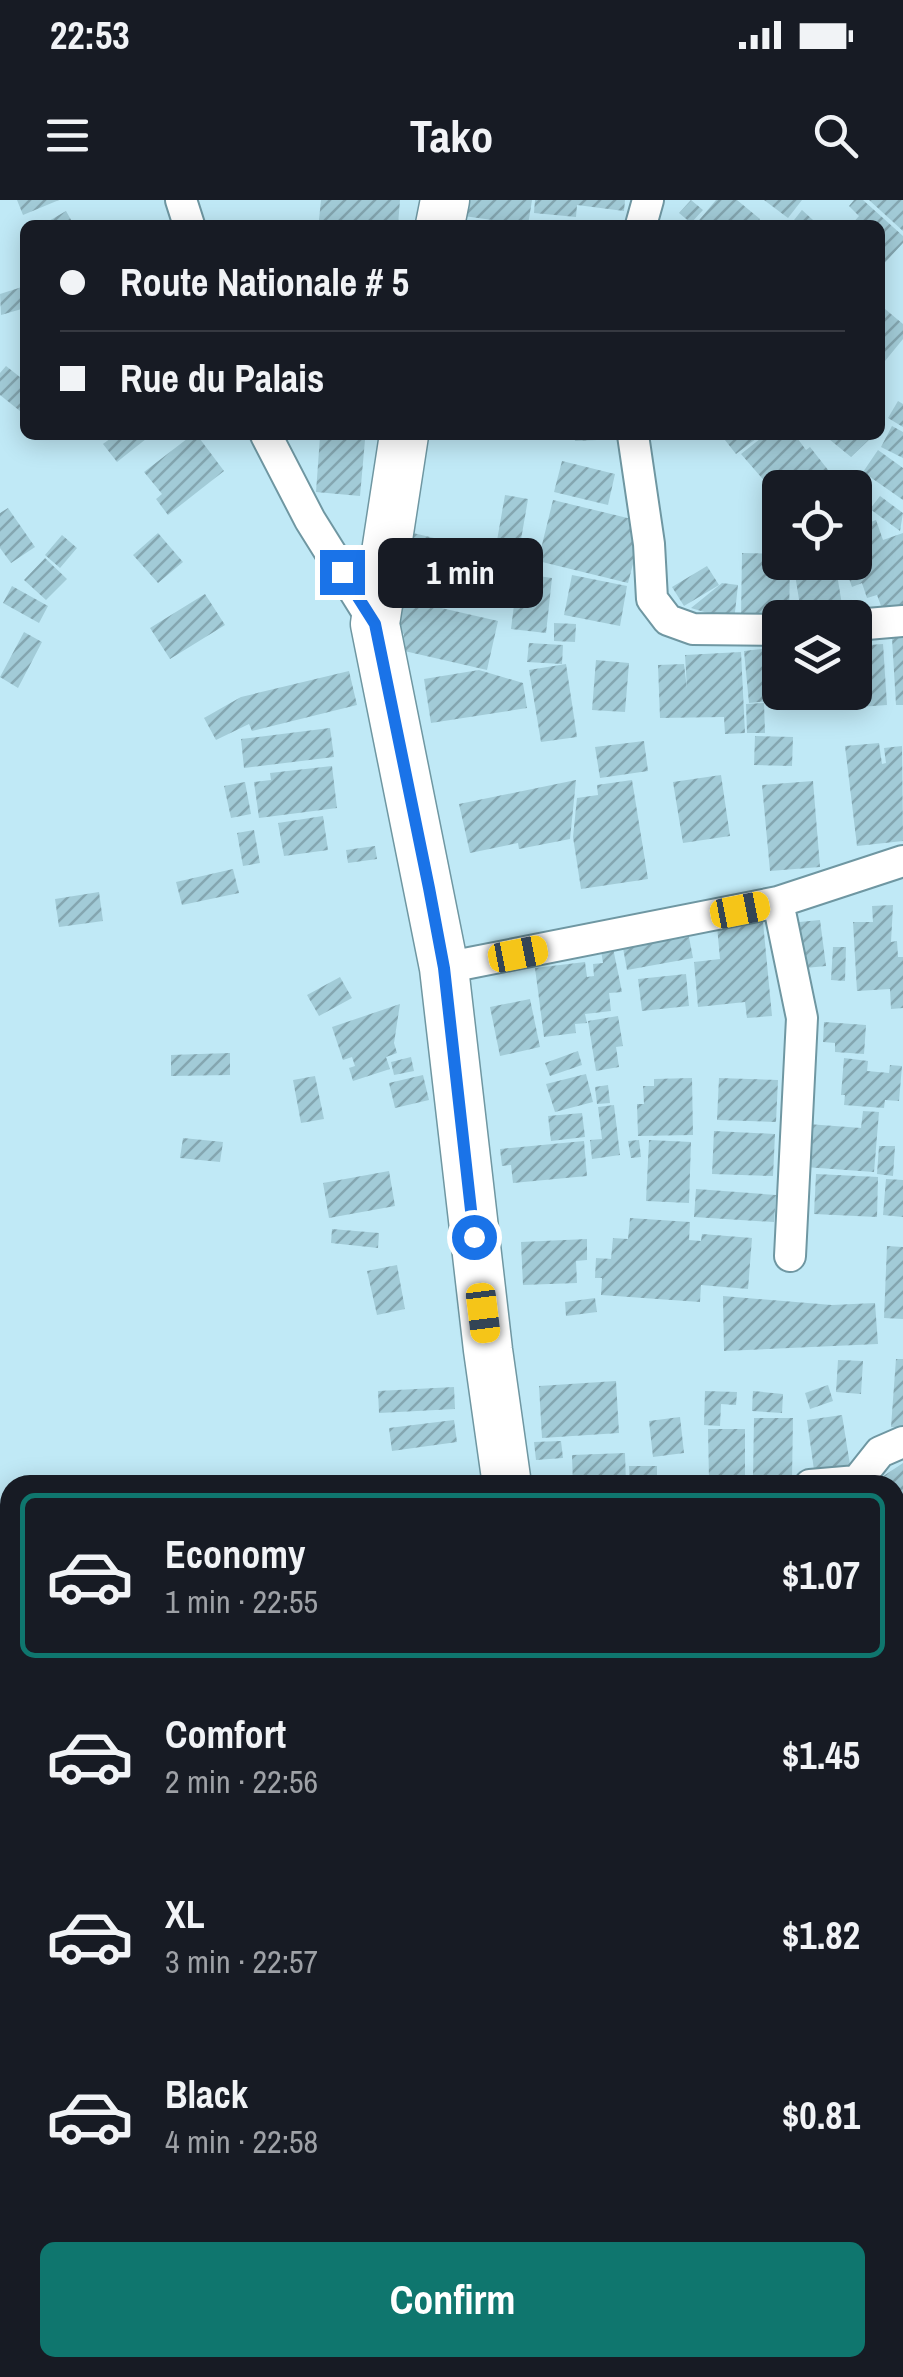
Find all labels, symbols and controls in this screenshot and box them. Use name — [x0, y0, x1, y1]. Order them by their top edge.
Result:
text: 22:53 — [50, 10, 130, 61]
text: Tako — [410, 105, 493, 166]
icon: menu — [40, 108, 95, 163]
icon: search — [808, 108, 863, 163]
text: Route Nationale # 5 — [120, 257, 409, 308]
text: Rue du Palais — [120, 353, 324, 404]
map controls — [762, 470, 872, 710]
button: locate — [762, 470, 872, 580]
callout: 1 min — [377, 537, 542, 607]
route end — [320, 550, 365, 595]
text: 1 min — [426, 551, 495, 594]
button: layers — [762, 600, 872, 710]
car — [708, 890, 772, 930]
car — [486, 934, 550, 974]
route start — [452, 1215, 497, 1260]
car — [464, 1281, 502, 1345]
text: Economy — [165, 1529, 305, 1580]
icon: car — [45, 1531, 135, 1621]
text: $1.07 — [782, 1550, 860, 1601]
text: 1 min · 22:55 — [165, 1580, 318, 1623]
text: Comfort — [165, 1709, 286, 1760]
icon: car — [45, 1711, 135, 1801]
text: $1.45 — [782, 1730, 860, 1781]
text: 2 min · 22:56 — [165, 1760, 318, 1803]
text: XL — [165, 1889, 205, 1940]
icon: car — [45, 1891, 135, 1981]
text: $1.82 — [782, 1910, 860, 1961]
text: 3 min · 22:57 — [165, 1940, 318, 1983]
text: Black — [165, 2069, 248, 2120]
icon: car — [45, 2071, 135, 2161]
text: $0.81 — [782, 2090, 860, 2141]
text: 4 min · 22:58 — [165, 2120, 318, 2163]
button: Confirm — [40, 2242, 865, 2357]

